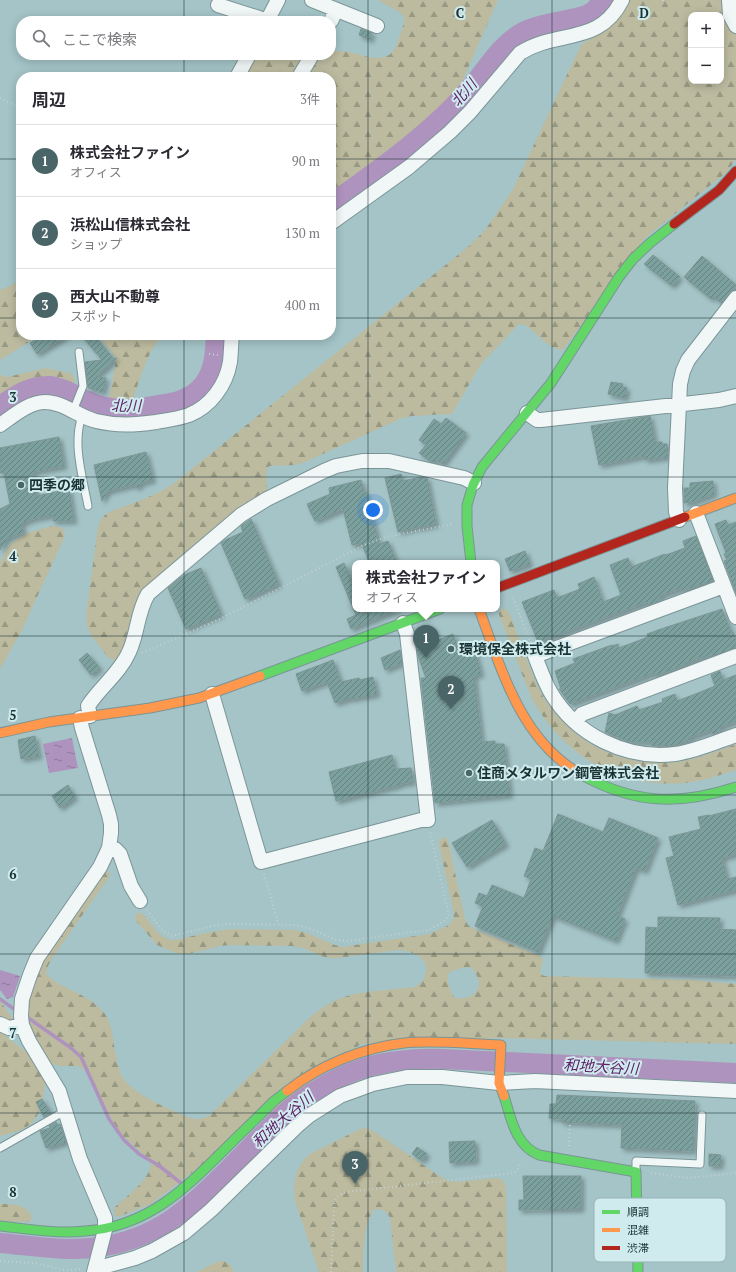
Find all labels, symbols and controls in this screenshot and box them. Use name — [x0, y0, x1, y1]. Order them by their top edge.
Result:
text: C — [456, 4, 464, 22]
text: D — [639, 4, 649, 22]
map controls — [688, 12, 724, 84]
button: + — [688, 12, 724, 48]
search box — [16, 16, 336, 60]
icon: search — [30, 27, 52, 49]
text: ここで検索 — [62, 29, 137, 49]
button: − — [688, 48, 724, 84]
water label: 北川 — [446, 73, 482, 110]
text: 周辺 — [32, 88, 66, 111]
text: 3件 — [300, 90, 320, 108]
text: 株式会社ファイン — [70, 142, 190, 162]
text: 1 — [41, 152, 49, 170]
text: 90 m — [292, 152, 320, 170]
text: オフィス — [70, 163, 122, 181]
text: 浜松山信株式会社 — [70, 214, 190, 234]
text: 2 — [41, 224, 49, 242]
text: 130 m — [285, 224, 320, 242]
text: ショップ — [70, 235, 122, 253]
text: 西大山不動尊 — [70, 286, 160, 306]
text: 3 — [41, 296, 49, 314]
text: 400 m — [285, 296, 320, 314]
text: スポット — [70, 307, 122, 325]
text: 3 — [9, 388, 17, 406]
water label: 北川 — [111, 395, 143, 415]
place label: 四季の郷 — [29, 475, 85, 494]
marker: 四季の郷 — [16, 480, 26, 490]
your location — [363, 500, 383, 520]
text: 4 — [9, 547, 17, 565]
popup — [352, 560, 500, 612]
text: 株式会社ファイン — [366, 567, 486, 587]
text: オフィス — [366, 588, 418, 606]
pin: 1 — [413, 625, 439, 658]
place label: 環境保全株式会社 — [459, 639, 571, 658]
marker: 環境保全株式会社 — [446, 644, 456, 654]
pin: 2 — [438, 676, 464, 709]
text: 5 — [9, 706, 17, 724]
place label: 住商メタルワン鋼管株式会社 — [477, 763, 659, 782]
marker: 住商メタルワン鋼管株式会社 — [464, 768, 474, 778]
text: 6 — [9, 865, 17, 883]
text: 7 — [9, 1024, 17, 1042]
water label: 和地大谷川 — [563, 1054, 641, 1078]
water label: 和地大谷川 — [247, 1086, 319, 1151]
pin: 3 — [342, 1151, 368, 1184]
text: 8 — [9, 1183, 17, 1201]
legend — [594, 1198, 726, 1262]
text: 順調 — [627, 1205, 649, 1219]
text: 混雑 — [627, 1223, 649, 1237]
text: 渋滞 — [627, 1241, 649, 1255]

